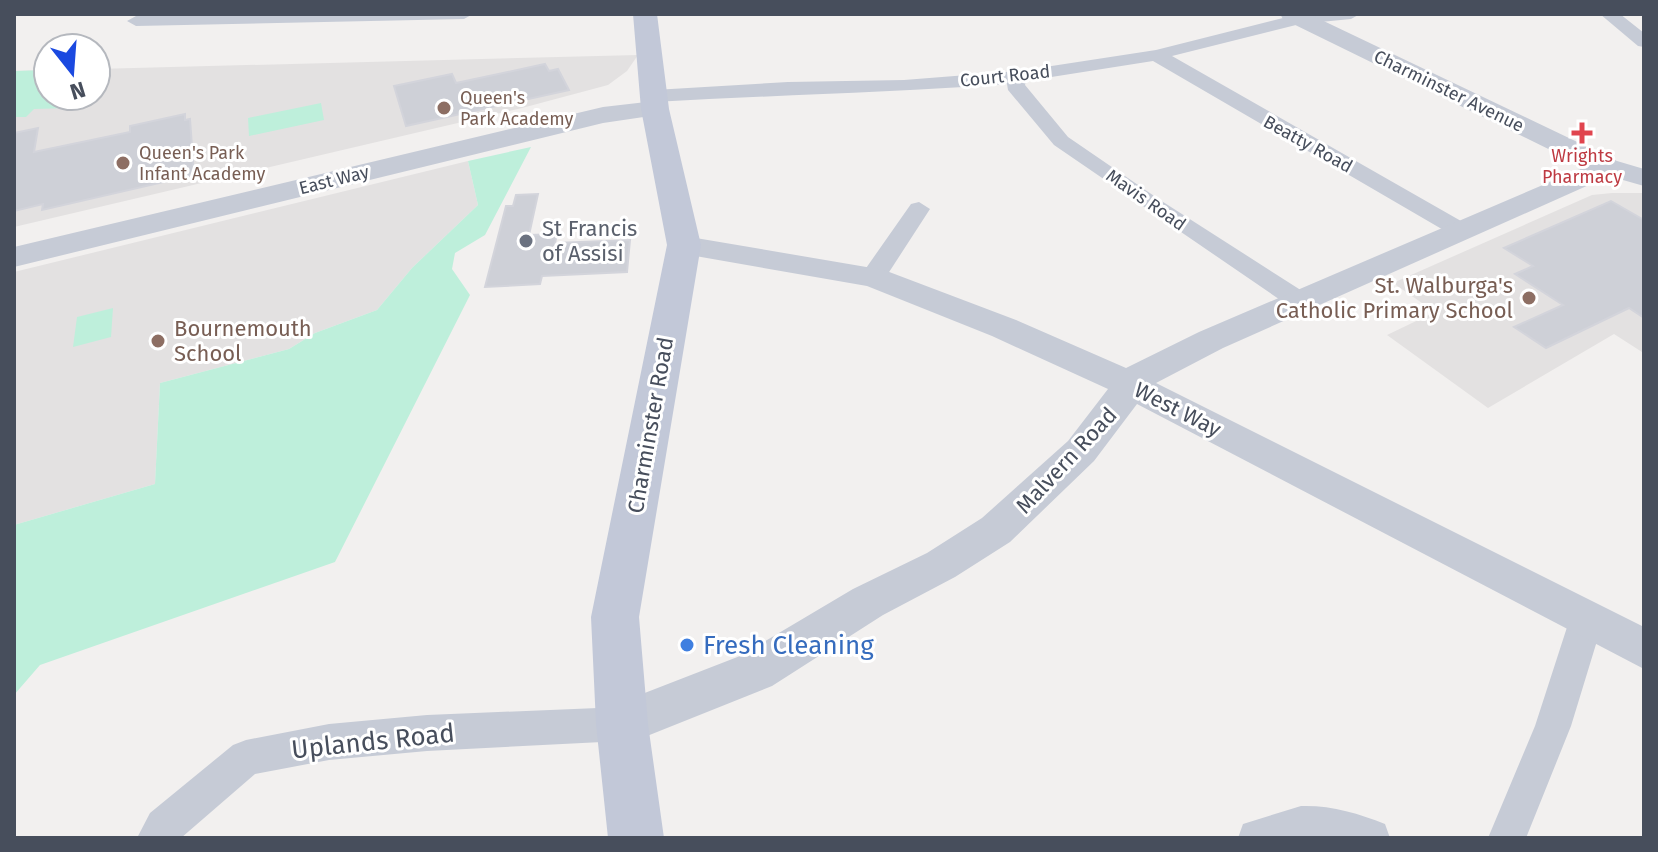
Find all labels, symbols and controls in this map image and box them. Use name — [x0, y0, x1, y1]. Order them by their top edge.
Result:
north arrow — [32, 32, 112, 112]
street label: Charminster Avenue — [1370, 45, 1528, 137]
street label: Court Road — [959, 60, 1051, 92]
text: N — [67, 76, 89, 106]
place label: Queen's Park Academy — [460, 87, 574, 130]
marker: Queen's Park Academy — [435, 99, 453, 117]
street label: Beatty Road — [1260, 111, 1356, 177]
marker: Wrights Pharmacy — [1573, 124, 1591, 142]
place label: Queen's Park Infant Academy — [139, 142, 266, 185]
place label: Wrights Pharmacy — [1542, 145, 1622, 188]
marker: Queen's Park Infant Academy — [114, 154, 132, 172]
street label: East Way — [297, 161, 371, 199]
street label: Mavis Road — [1102, 165, 1190, 235]
place label: St Francis of Assisi — [542, 215, 637, 267]
marker: St Francis of Assisi — [517, 232, 535, 250]
place label: St. Walburga's Catholic Primary School — [1276, 272, 1513, 324]
marker: St. Walburga's Catholic Primary School — [1520, 289, 1538, 307]
place label: Bournemouth School — [174, 315, 312, 367]
marker: Bournemouth School — [149, 332, 167, 350]
street label: Charminster Road — [622, 335, 679, 515]
street label: West Way — [1130, 376, 1226, 443]
street label: Malvern Road — [1010, 401, 1123, 519]
place label: Fresh Cleaning — [703, 630, 874, 661]
marker: Fresh Cleaning — [678, 636, 696, 654]
street label: Uplands Road — [290, 718, 456, 765]

